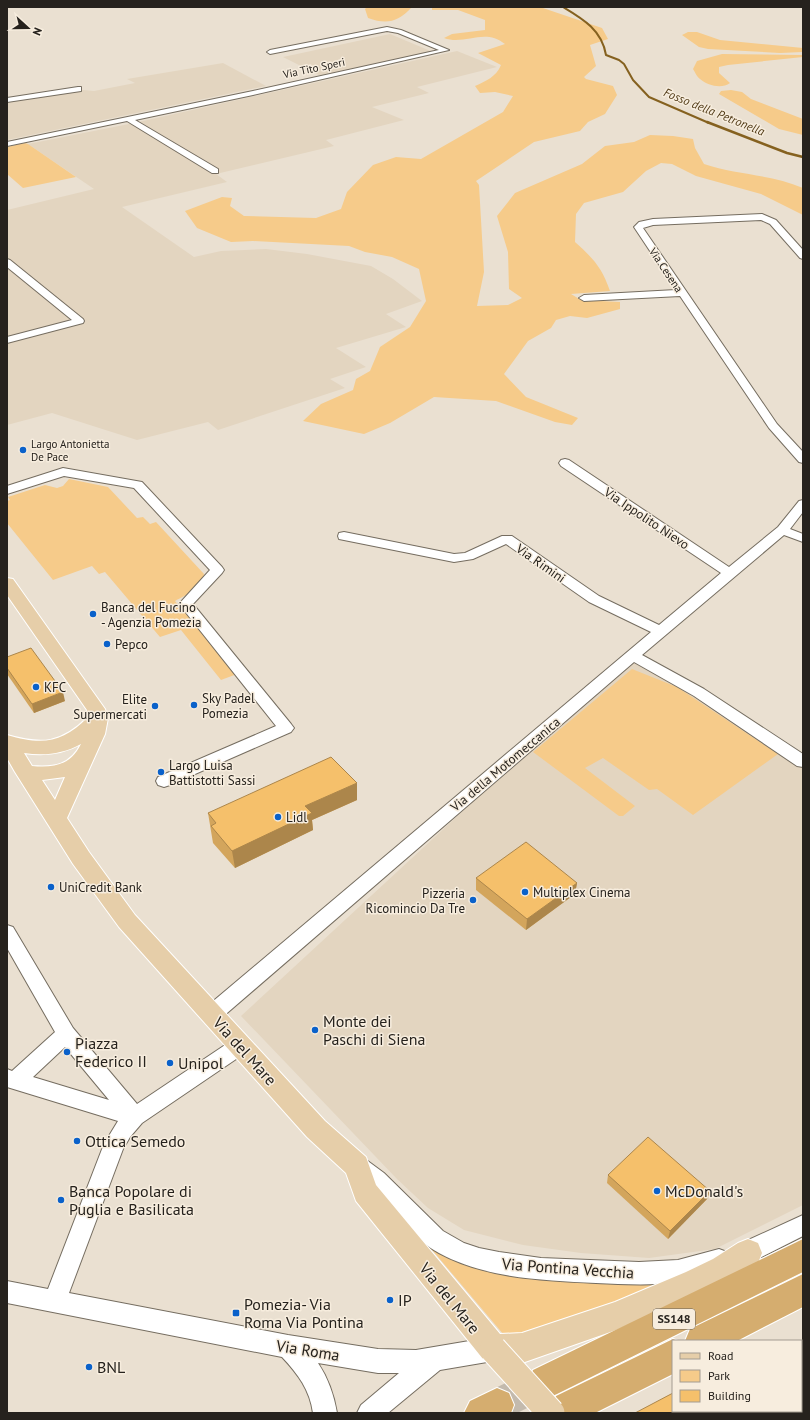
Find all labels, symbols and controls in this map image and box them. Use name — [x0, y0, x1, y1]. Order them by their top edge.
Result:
north arrow — [8, 8, 48, 48]
text: N — [30, 26, 45, 37]
street label: Via Tito Speri — [281, 55, 346, 82]
water label: Fosso della Petronella — [662, 84, 767, 139]
street label: Via Cesena — [645, 244, 686, 295]
place label: Largo Antonietta De Pace — [31, 437, 109, 464]
marker: Largo Antonietta De Pace — [18, 445, 28, 455]
street label: Via Ippolito Nievo — [600, 483, 693, 553]
street label: Via Rimini — [512, 540, 569, 587]
place label: Banca del Fucino - Agenzia Pomezia — [101, 599, 202, 631]
marker: Banca del Fucino - Agenzia Pomezia — [88, 609, 98, 619]
place label: Pepco — [115, 636, 148, 653]
marker: Pepco — [102, 639, 112, 649]
place label: KFC — [44, 679, 66, 696]
marker: KFC — [31, 682, 41, 692]
place label: Sky Padel Pomezia — [202, 690, 255, 722]
place label: Elite Supermercati — [73, 691, 147, 723]
marker: Sky Padel Pomezia — [189, 700, 199, 710]
marker: Elite Supermercati — [150, 701, 160, 711]
street label: Via della Motomeccanica — [446, 713, 564, 816]
place label: Largo Luisa Battistotti Sassi — [169, 757, 256, 789]
marker: Largo Luisa Battistotti Sassi — [156, 767, 166, 777]
place label: Lidl — [286, 809, 307, 826]
marker: Lidl — [273, 812, 283, 822]
place label: UniCredit Bank — [59, 879, 143, 896]
marker: UniCredit Bank — [46, 882, 56, 892]
place label: Multiplex Cinema — [533, 884, 631, 901]
place label: Pizzeria Ricomincio Da Tre — [365, 885, 465, 917]
marker: Multiplex Cinema — [520, 887, 530, 897]
marker: Pizzeria Ricomincio Da Tre — [468, 895, 478, 905]
place label: Monte dei Paschi di Siena — [323, 1011, 425, 1049]
street label: Via del Mare — [208, 1012, 281, 1089]
marker: Monte dei Paschi di Siena — [310, 1025, 320, 1035]
place label: Piazza Federico II — [75, 1033, 147, 1071]
marker: Piazza Federico II — [62, 1047, 72, 1057]
place label: Unipol — [178, 1053, 224, 1073]
marker: Unipol — [165, 1058, 175, 1068]
place label: Ottica Semedo — [85, 1131, 185, 1151]
marker: Ottica Semedo — [72, 1136, 82, 1146]
place label: Banca Popolare di Puglia e Basilicata — [69, 1181, 194, 1219]
place label: McDonald's — [665, 1181, 743, 1201]
marker: McDonald's — [652, 1186, 662, 1196]
marker: Banca Popolare di Puglia e Basilicata — [56, 1195, 66, 1205]
street label: Via Pontina Vecchia — [500, 1253, 635, 1283]
street label: Via del Mare — [415, 1258, 485, 1337]
place label: IP — [398, 1290, 412, 1310]
place label: Pomezia- Via Roma Via Pontina — [244, 1294, 364, 1332]
marker: IP — [385, 1295, 395, 1305]
marker: Pomezia- Via Roma Via Pontina — [231, 1308, 241, 1318]
road number: SS148 — [653, 1309, 695, 1329]
street label: Via Roma — [274, 1335, 341, 1365]
legend — [672, 1340, 802, 1412]
text: Road — [708, 1348, 733, 1363]
place label: BNL — [97, 1357, 125, 1377]
marker: BNL — [84, 1362, 94, 1372]
text: Park — [708, 1368, 730, 1383]
text: Building — [708, 1388, 751, 1403]

